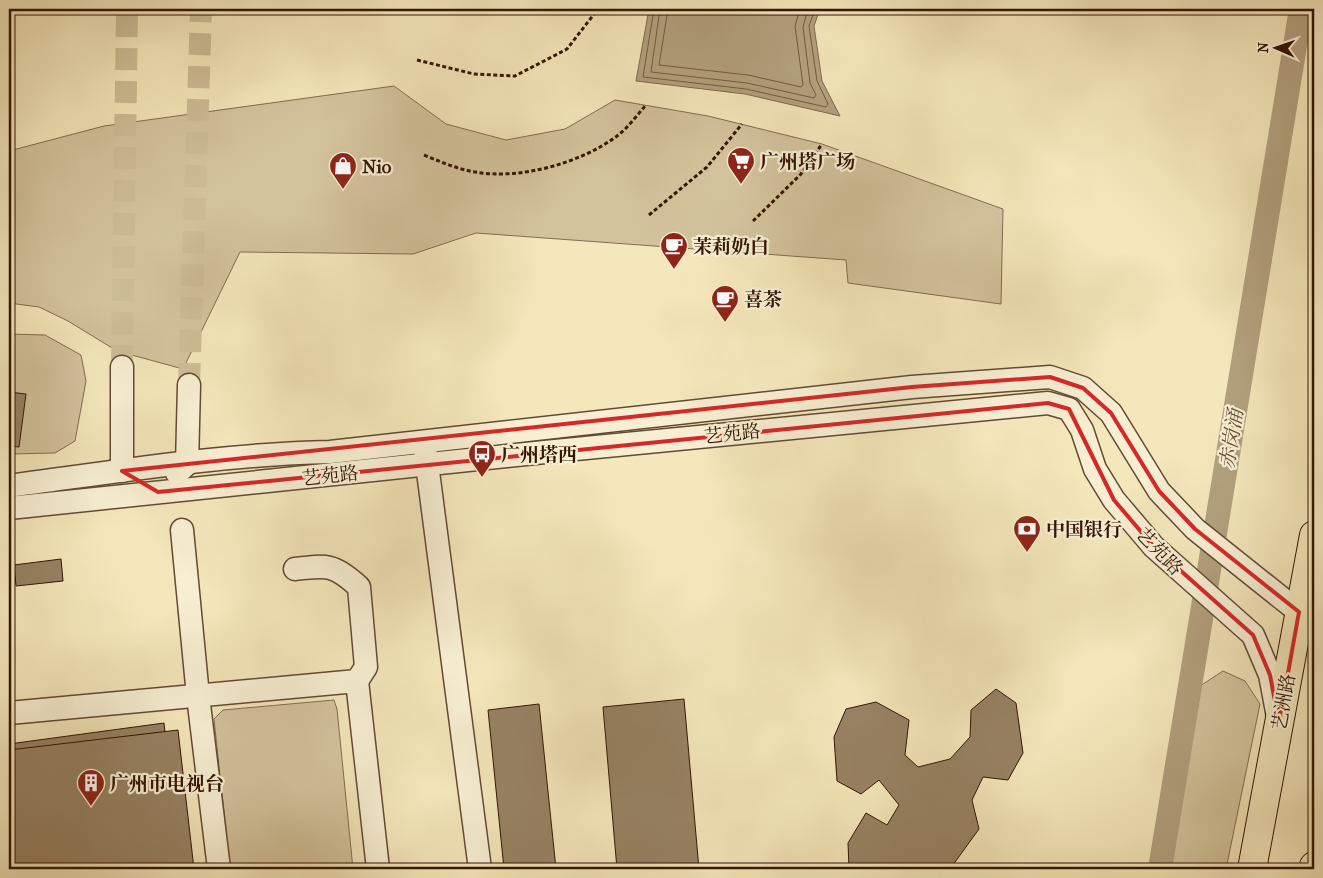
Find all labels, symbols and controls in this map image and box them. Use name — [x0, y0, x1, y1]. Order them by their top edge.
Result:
north arrow — [1250, 22, 1300, 72]
text: N — [1255, 42, 1272, 53]
supermarket icon: 广州塔广场 — [726, 146, 756, 185]
shop icon: Nio — [328, 151, 358, 190]
place label: 广州塔广场 — [760, 151, 855, 173]
place label: Nio — [362, 156, 392, 178]
cafe icon: 茉莉奶白 — [659, 231, 689, 270]
place label: 茉莉奶白 — [693, 236, 769, 258]
cafe icon: 喜茶 — [710, 284, 740, 323]
place label: 喜茶 — [744, 289, 782, 311]
water label: 赤岗涌 — [1215, 406, 1248, 471]
street label: 艺苑路 — [703, 420, 762, 448]
bus stop icon: 广州塔西 — [467, 439, 497, 478]
place label: 广州塔西 — [501, 444, 577, 466]
street label: 艺苑路 — [301, 462, 360, 490]
bank icon: 中国银行 — [1012, 514, 1042, 553]
place label: 中国银行 — [1046, 519, 1122, 541]
street label: 艺苑路 — [1132, 524, 1187, 580]
street label: 艺洲路 — [1268, 672, 1300, 732]
building icon: 广州市电视台 — [76, 768, 106, 807]
place label: 广州市电视台 — [110, 773, 224, 795]

